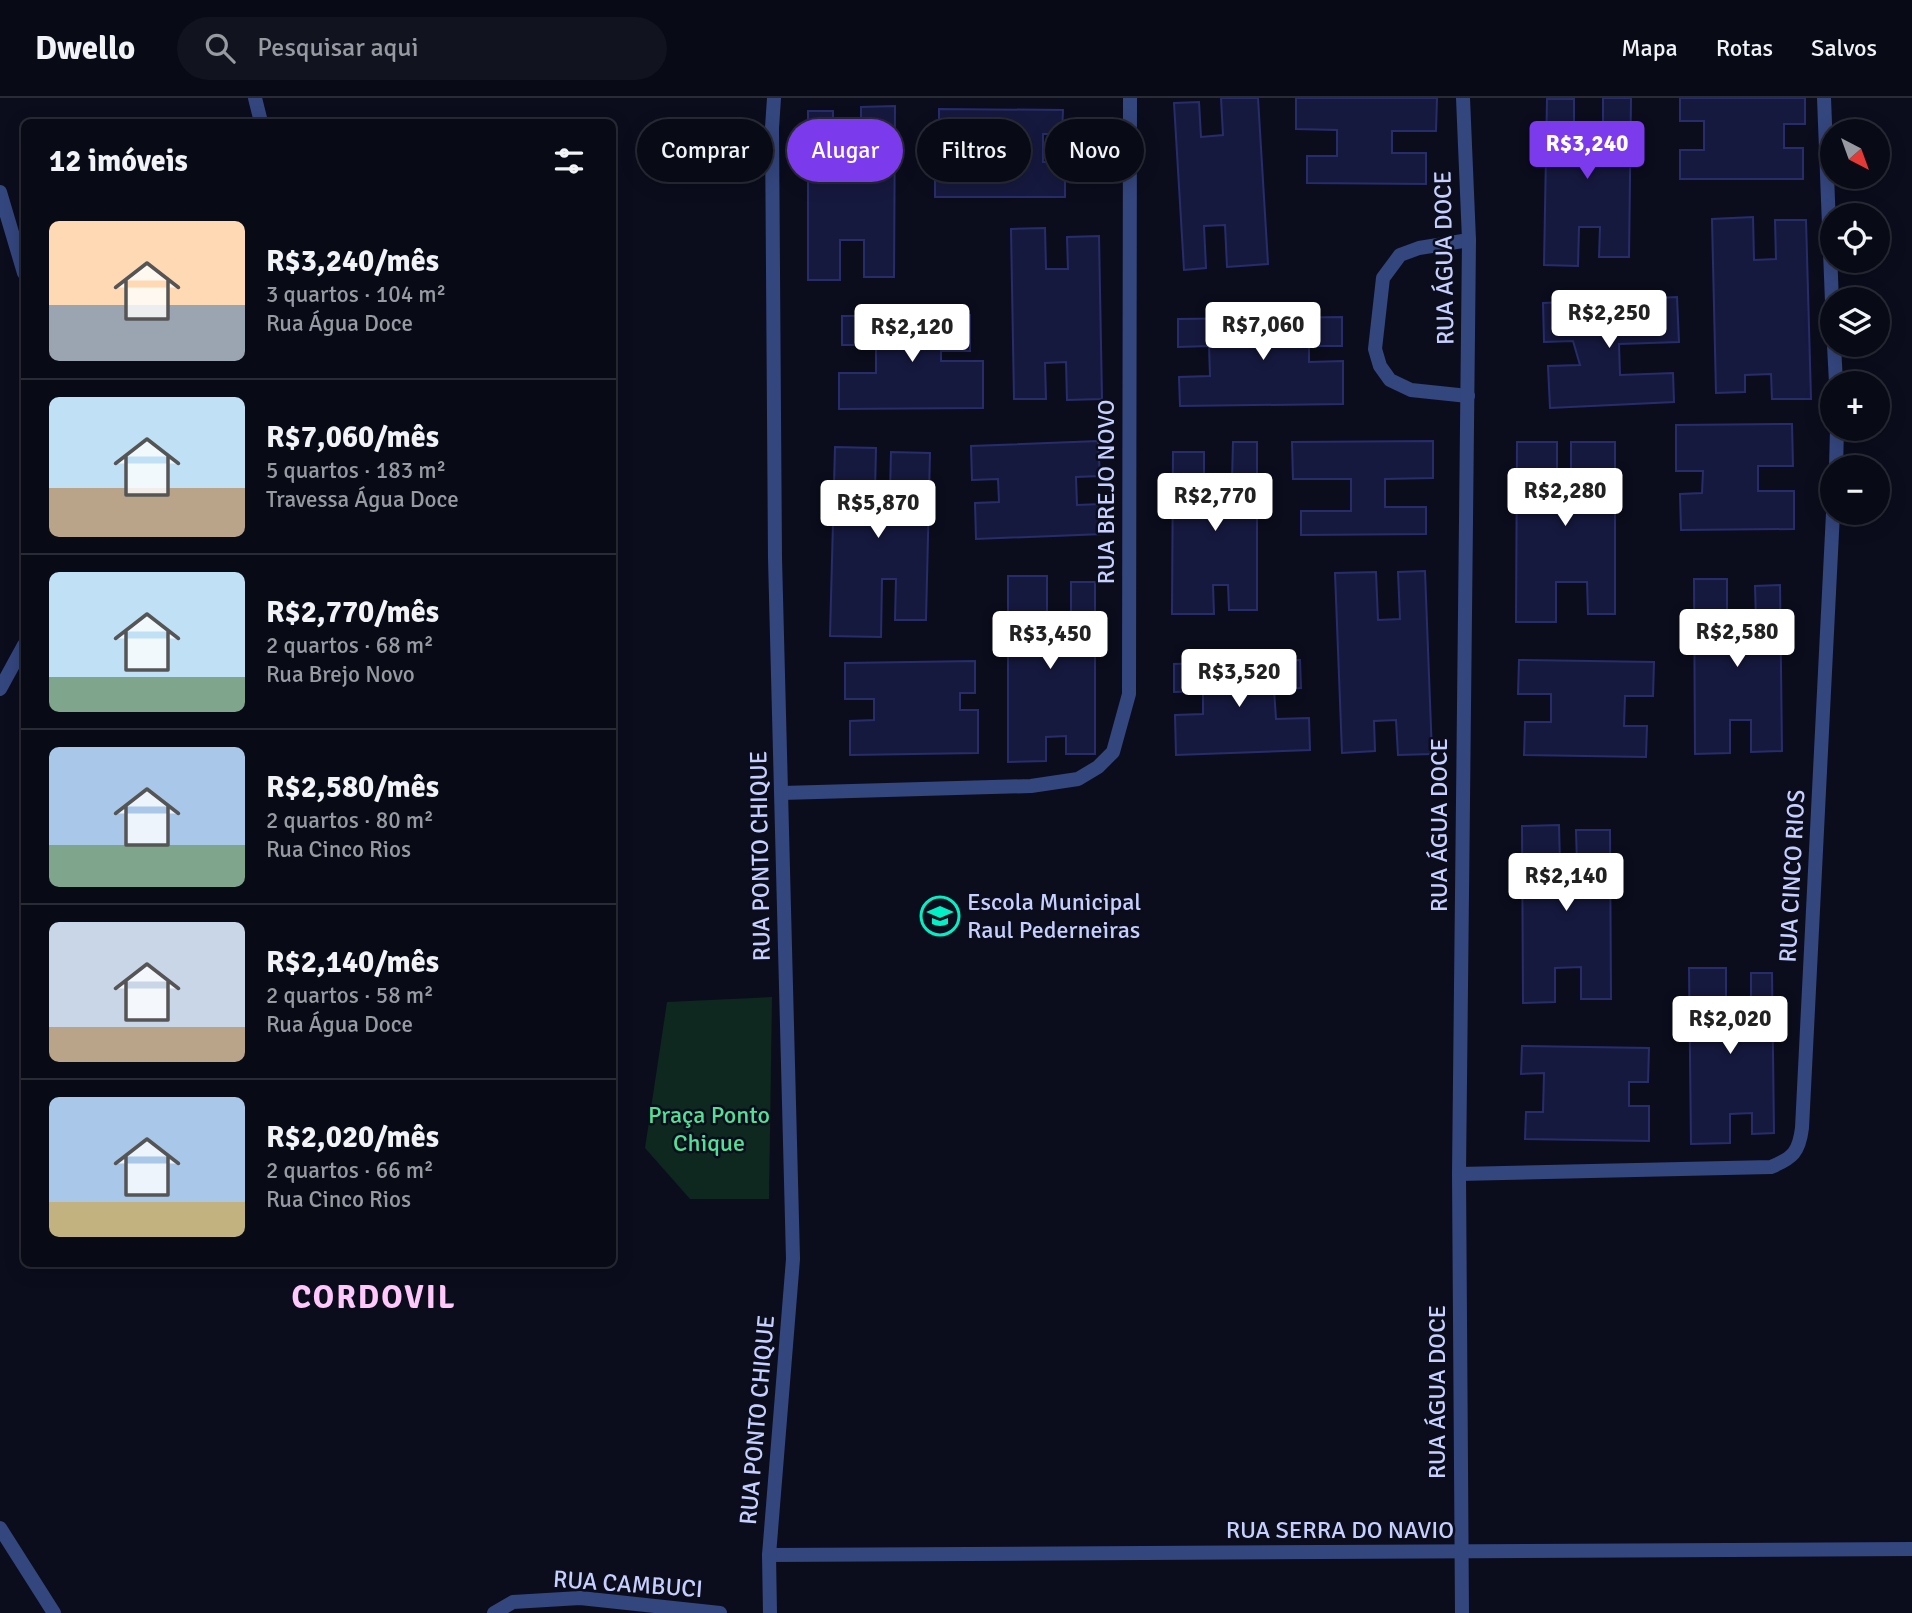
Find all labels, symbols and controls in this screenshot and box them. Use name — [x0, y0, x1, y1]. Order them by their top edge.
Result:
search box — [177, 17, 667, 80]
text: Dwello — [35, 28, 135, 69]
icon: search — [201, 29, 239, 67]
text: Pesquisar aqui — [257, 32, 419, 64]
text: Mapa — [1621, 33, 1678, 63]
text: Rotas — [1716, 33, 1773, 63]
text: Salvos — [1811, 33, 1877, 63]
chip: Comprar — [637, 119, 773, 182]
chip: Alugar — [787, 119, 903, 182]
chip: Filtros — [917, 119, 1031, 182]
chip: Novo — [1045, 119, 1144, 182]
north arrow — [1820, 119, 1890, 189]
map controls — [1820, 119, 1890, 525]
pin: R$3,240 — [1522, 122, 1652, 181]
text: R$3,240 — [1545, 129, 1629, 158]
icon: filters — [550, 142, 588, 180]
text: 12 imóveis — [49, 143, 188, 180]
street label: RUA ÁGUA DOCE — [1427, 171, 1461, 345]
button: locate — [1820, 203, 1890, 273]
text: R$3,240/mês — [266, 243, 439, 280]
icon: home — [105, 249, 189, 333]
text: 3 quartos · 104 m² — [266, 280, 446, 309]
button: layers — [1820, 287, 1890, 357]
pin: R$2,250 — [1544, 290, 1674, 350]
text: R$2,250 — [1567, 298, 1651, 327]
pin: R$7,060 — [1198, 302, 1328, 362]
pin: R$2,120 — [847, 304, 977, 364]
text: Rua Água Doce — [266, 309, 413, 338]
text: R$7,060 — [1221, 310, 1305, 339]
text: R$2,120 — [870, 312, 954, 341]
button: + — [1820, 371, 1890, 441]
street label: RUA BREJO NOVO — [1091, 400, 1121, 584]
text: R$7,060/mês — [266, 419, 439, 456]
icon: home — [105, 425, 189, 509]
button: − — [1820, 455, 1890, 525]
text: 5 quartos · 183 m² — [266, 456, 446, 485]
pin: R$2,280 — [1500, 468, 1630, 528]
pin: R$2,770 — [1150, 474, 1280, 533]
text: R$2,280 — [1523, 476, 1607, 505]
pin: R$5,870 — [813, 480, 943, 540]
text: R$2,770 — [1173, 481, 1257, 510]
text: Travessa Água Doce — [266, 485, 459, 514]
text: R$5,870 — [836, 488, 920, 517]
text: R$2,770/mês — [266, 594, 439, 631]
icon: home — [105, 600, 189, 684]
pin: R$2,580 — [1672, 610, 1802, 669]
pin: R$3,450 — [985, 612, 1115, 671]
text: R$2,580 — [1695, 617, 1779, 646]
text: R$3,450 — [1008, 619, 1092, 648]
text: 2 quartos · 68 m² — [266, 631, 434, 660]
pin: R$3,520 — [1174, 650, 1304, 709]
text: R$3,520 — [1197, 657, 1281, 686]
text: Rua Brejo Novo — [266, 660, 415, 689]
street label: RUA ÁGUA DOCE — [1424, 738, 1454, 912]
street label: RUA PONTO CHIQUE — [743, 750, 777, 962]
text: R$2,580/mês — [266, 769, 439, 806]
icon: home — [105, 775, 189, 859]
street label: RUA CINCO RIOS — [1772, 789, 1812, 963]
text: 2 quartos · 80 m² — [266, 806, 434, 835]
text: Rua Cinco Rios — [266, 835, 411, 864]
pin: R$2,140 — [1501, 854, 1631, 913]
text: R$2,140 — [1524, 861, 1608, 890]
place label: Escola Municipal Raul Pederneiras — [967, 887, 1141, 945]
school or university icon: Escola Municipal Raul Pederneiras — [919, 895, 961, 937]
text: R$2,140/mês — [266, 944, 439, 981]
icon: home — [105, 950, 189, 1034]
text: 2 quartos · 58 m² — [266, 981, 434, 1010]
pin: R$2,020 — [1665, 996, 1795, 1056]
text: R$2,020 — [1688, 1004, 1772, 1033]
text: Rua Água Doce — [266, 1010, 413, 1039]
park label: Praça Ponto Chique — [648, 1100, 770, 1158]
text: R$2,020/mês — [266, 1119, 439, 1156]
icon: home — [105, 1125, 189, 1209]
text: 2 quartos · 66 m² — [266, 1156, 434, 1185]
text: Rua Cinco Rios — [266, 1185, 411, 1214]
district label: CORDOVIL — [292, 1278, 456, 1317]
street label: RUA ÁGUA DOCE — [1422, 1305, 1452, 1479]
street label: RUA PONTO CHIQUE — [733, 1314, 781, 1526]
street label: RUA SERRA DO NAVIO — [1226, 1515, 1454, 1545]
street label: RUA CAMBUCI — [552, 1564, 704, 1604]

